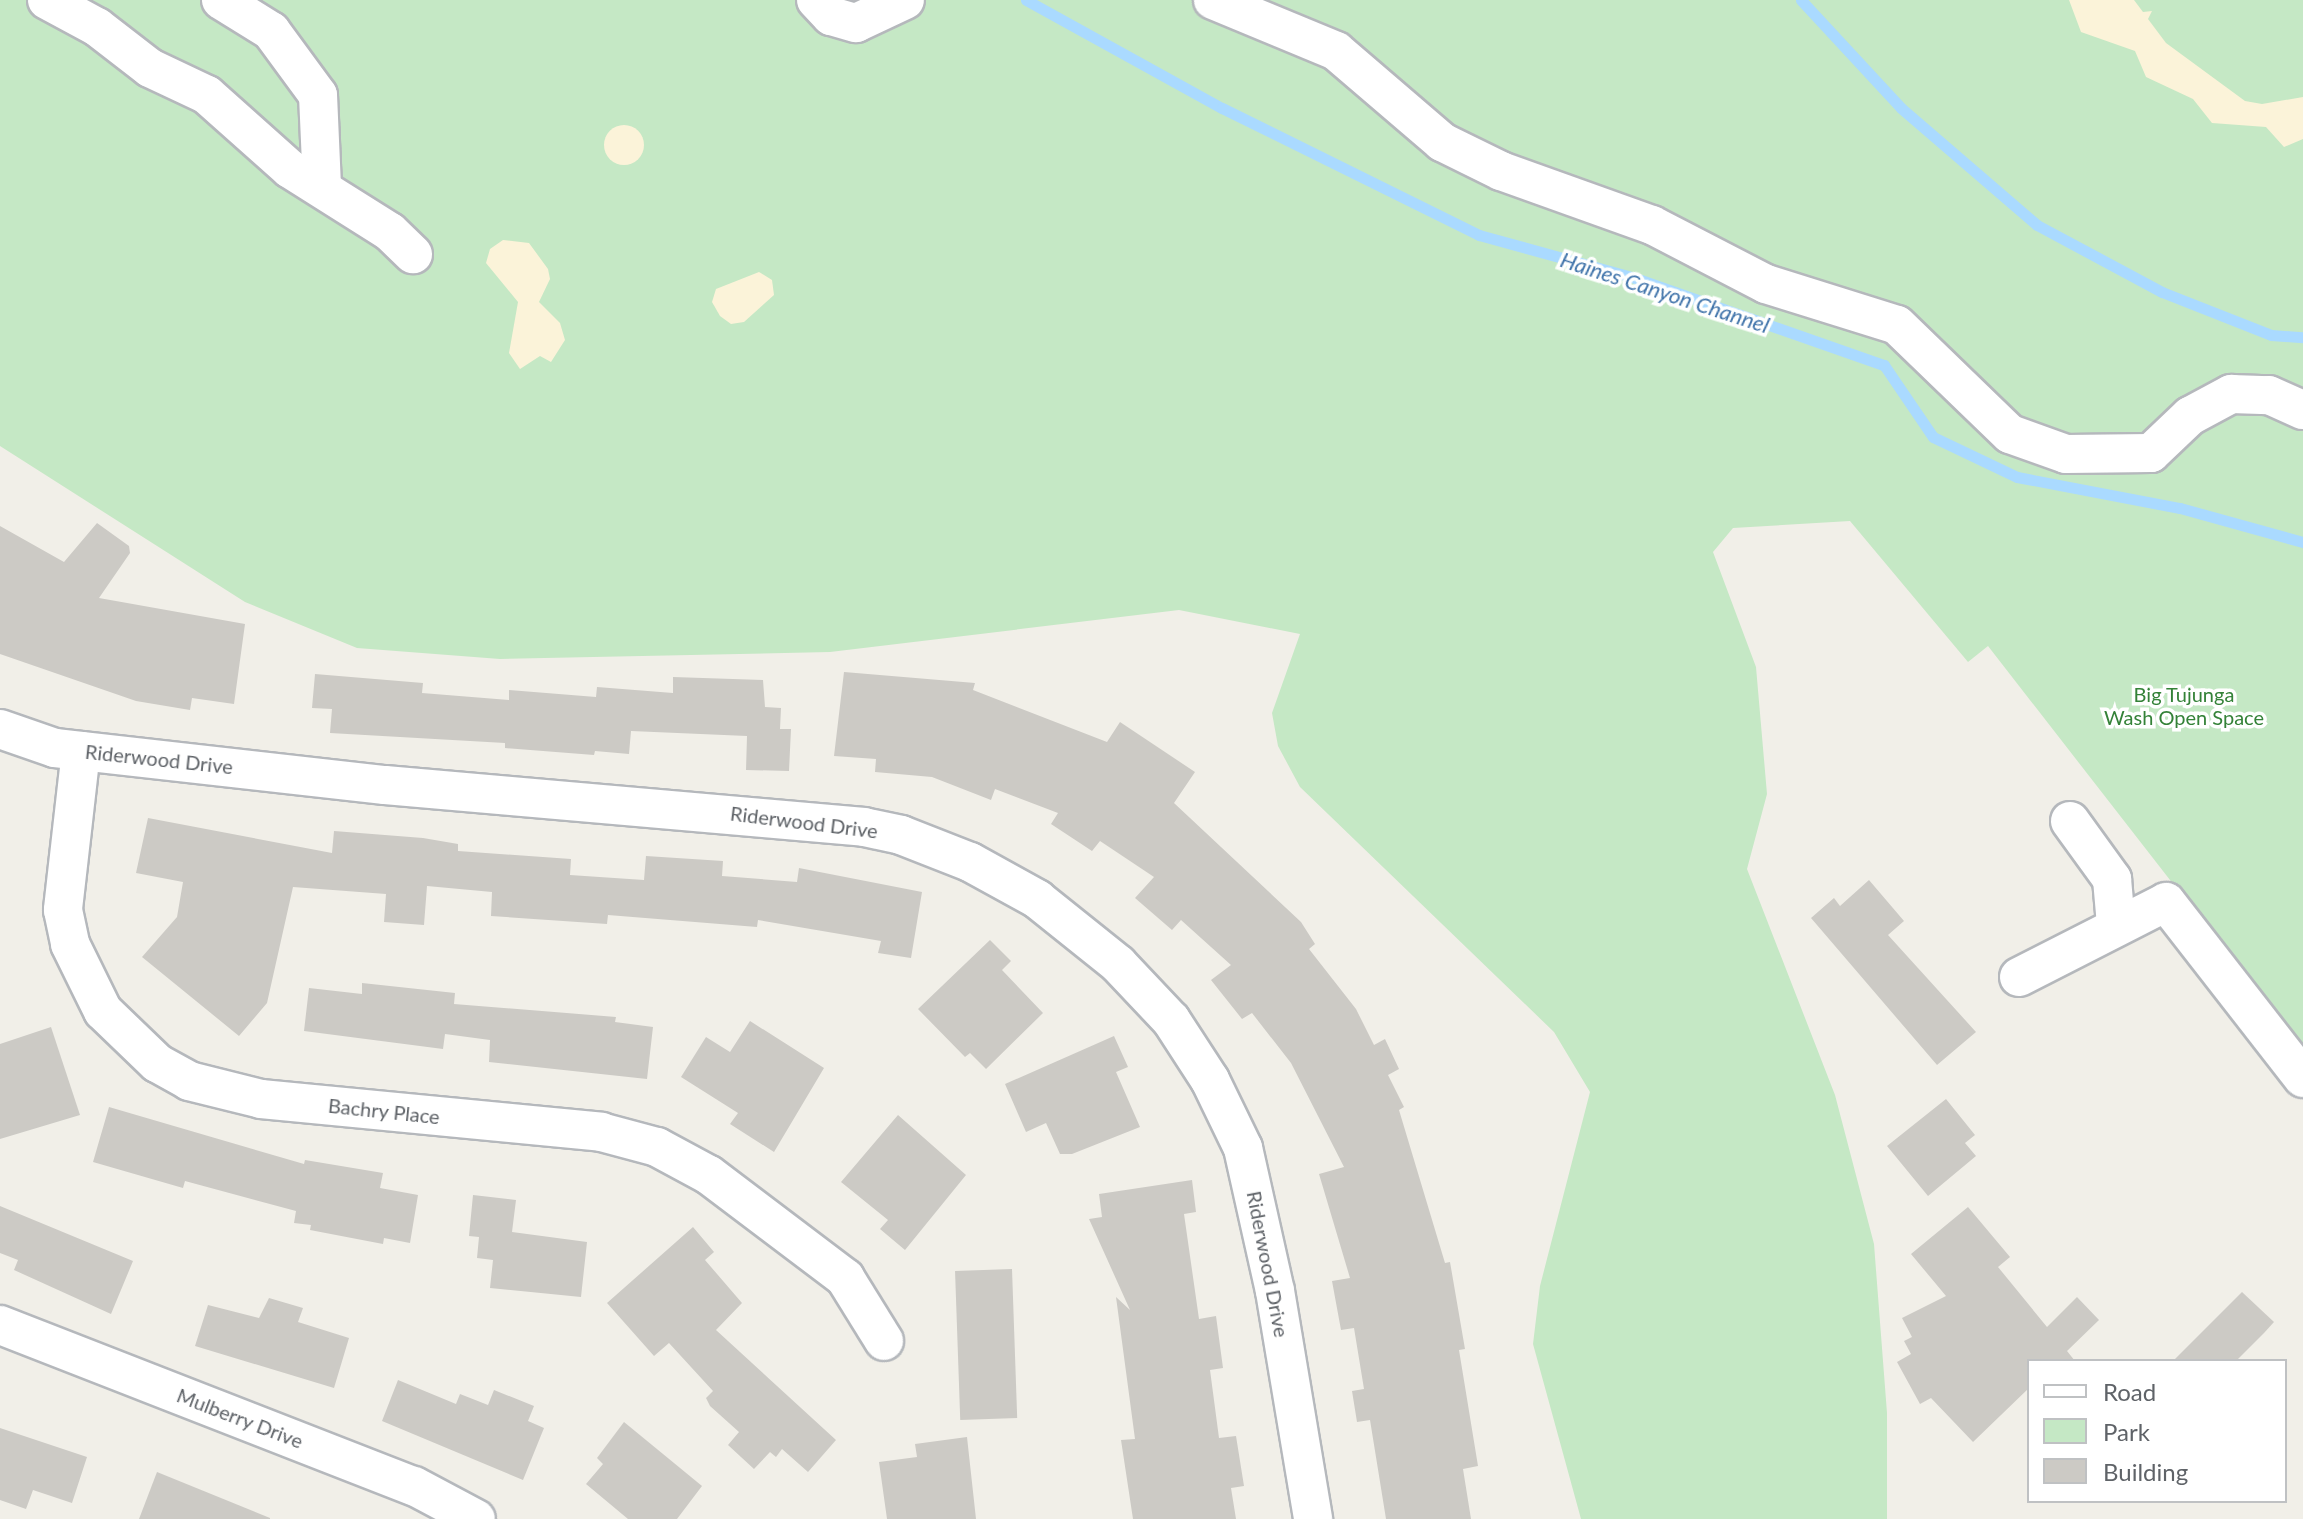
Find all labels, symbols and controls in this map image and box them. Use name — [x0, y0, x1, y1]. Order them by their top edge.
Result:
water label: Haines Canyon Channel — [1557, 246, 1773, 338]
park label: Big Tujunga Wash Open Space — [2104, 682, 2264, 729]
street label: Riderwood Drive — [84, 739, 234, 779]
street label: Riderwood Drive — [729, 801, 879, 843]
street label: Bachry Place — [327, 1093, 441, 1129]
street label: Riderwood Drive — [1242, 1189, 1294, 1339]
legend — [2027, 1359, 2287, 1503]
text: Road — [2103, 1377, 2156, 1406]
street label: Mulberry Drive — [173, 1383, 307, 1453]
text: Park — [2103, 1417, 2150, 1446]
text: Building — [2103, 1457, 2188, 1486]

